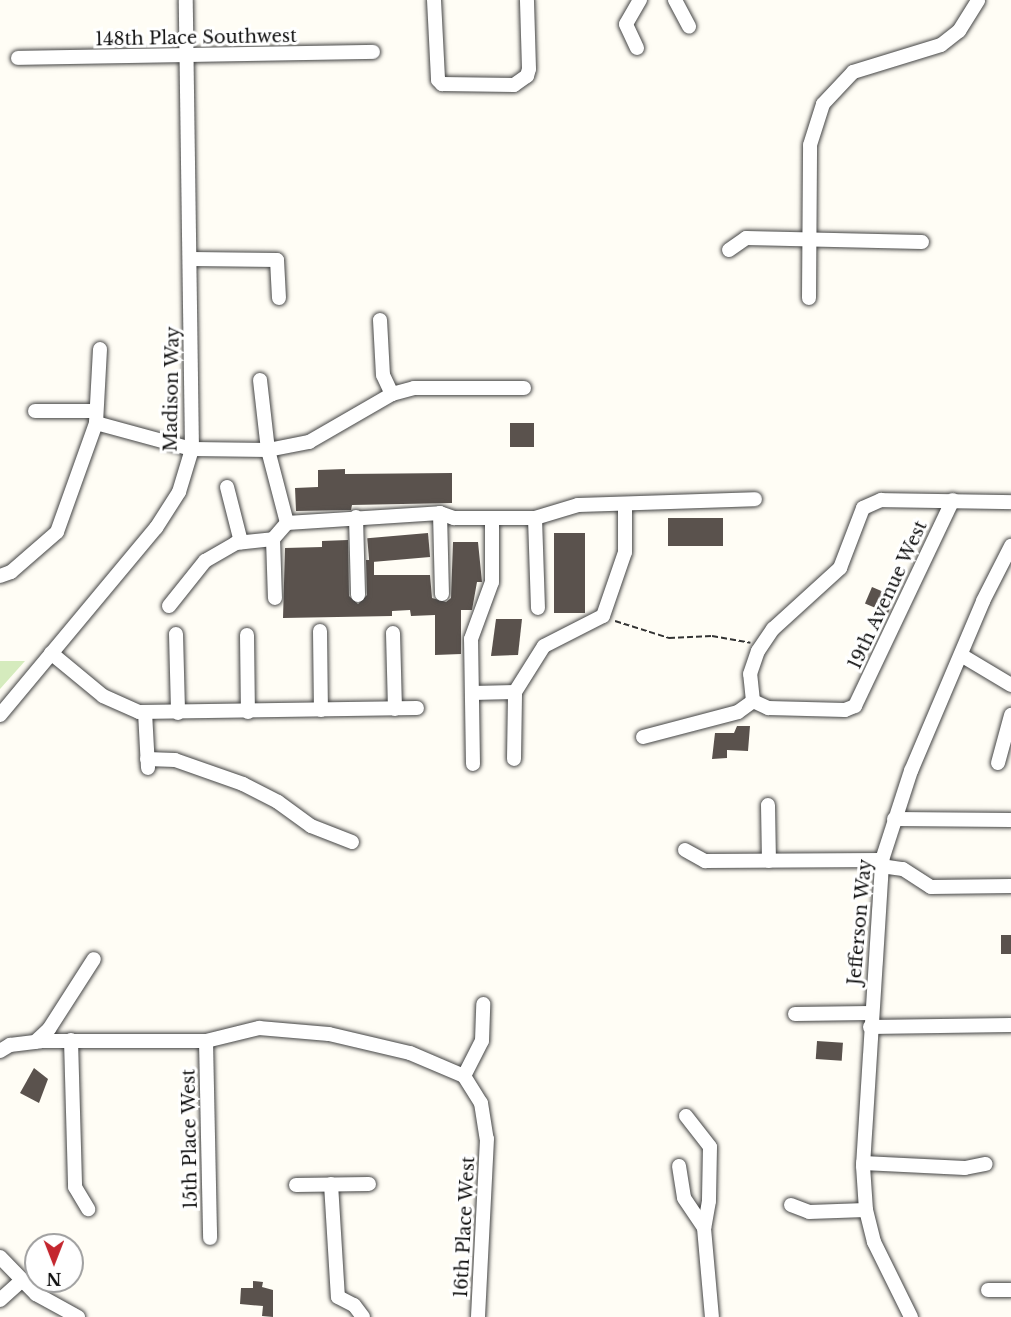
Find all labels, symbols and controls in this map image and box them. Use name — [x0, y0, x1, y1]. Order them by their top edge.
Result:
street label: 148th Place Southwest — [95, 25, 297, 51]
street label: Madison Way — [160, 326, 184, 452]
street label: 19th Avenue West — [844, 517, 932, 673]
street label: Jefferson Way — [844, 858, 876, 986]
street label: 15th Place West — [178, 1068, 202, 1210]
street label: 16th Place West — [450, 1155, 480, 1299]
north arrow — [24, 1233, 84, 1293]
text: N — [46, 1269, 62, 1289]

